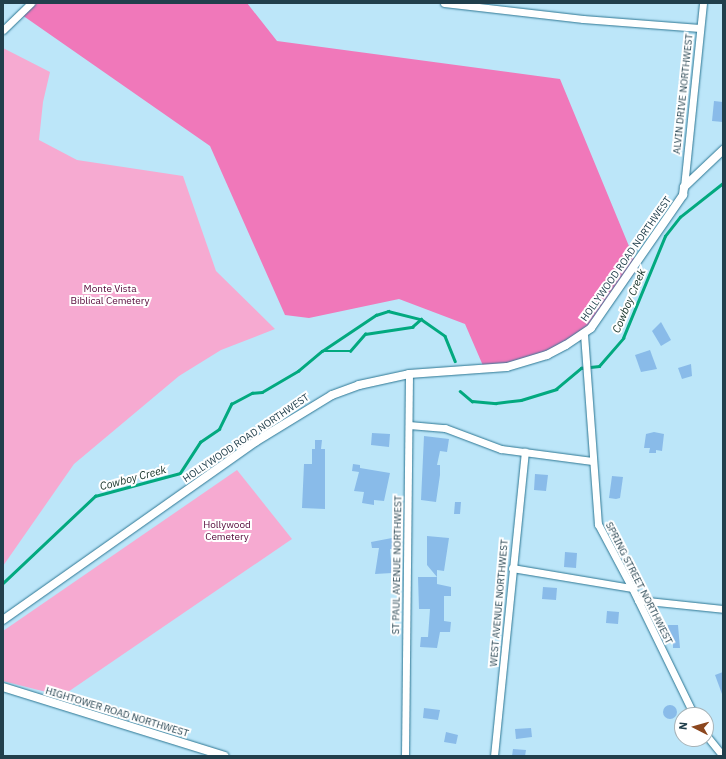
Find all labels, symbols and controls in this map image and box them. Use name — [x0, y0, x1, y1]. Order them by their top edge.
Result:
street label: ALVIN DRIVE NORTHWEST — [671, 33, 695, 155]
street label: HOLLYWOOD ROAD NORTHWEST — [578, 194, 674, 324]
water label: Cowboy Creek — [610, 267, 648, 335]
park label: Monte Vista Biblical Cemetery — [70, 282, 150, 306]
street label: HOLLYWOOD ROAD NORTHWEST — [181, 391, 311, 485]
water label: Cowboy Creek — [98, 463, 168, 493]
street label: ST PAUL AVENUE NORTHWEST — [390, 495, 404, 635]
park label: Hollywood Cemetery — [203, 518, 251, 542]
street label: SPRING STREET NORTHWEST — [603, 520, 675, 646]
street label: WEST AVENUE NORTHWEST — [487, 539, 511, 667]
street label: HIGHTOWER ROAD NORTHWEST — [44, 684, 190, 740]
north arrow — [674, 707, 714, 747]
text: N — [676, 721, 690, 731]

